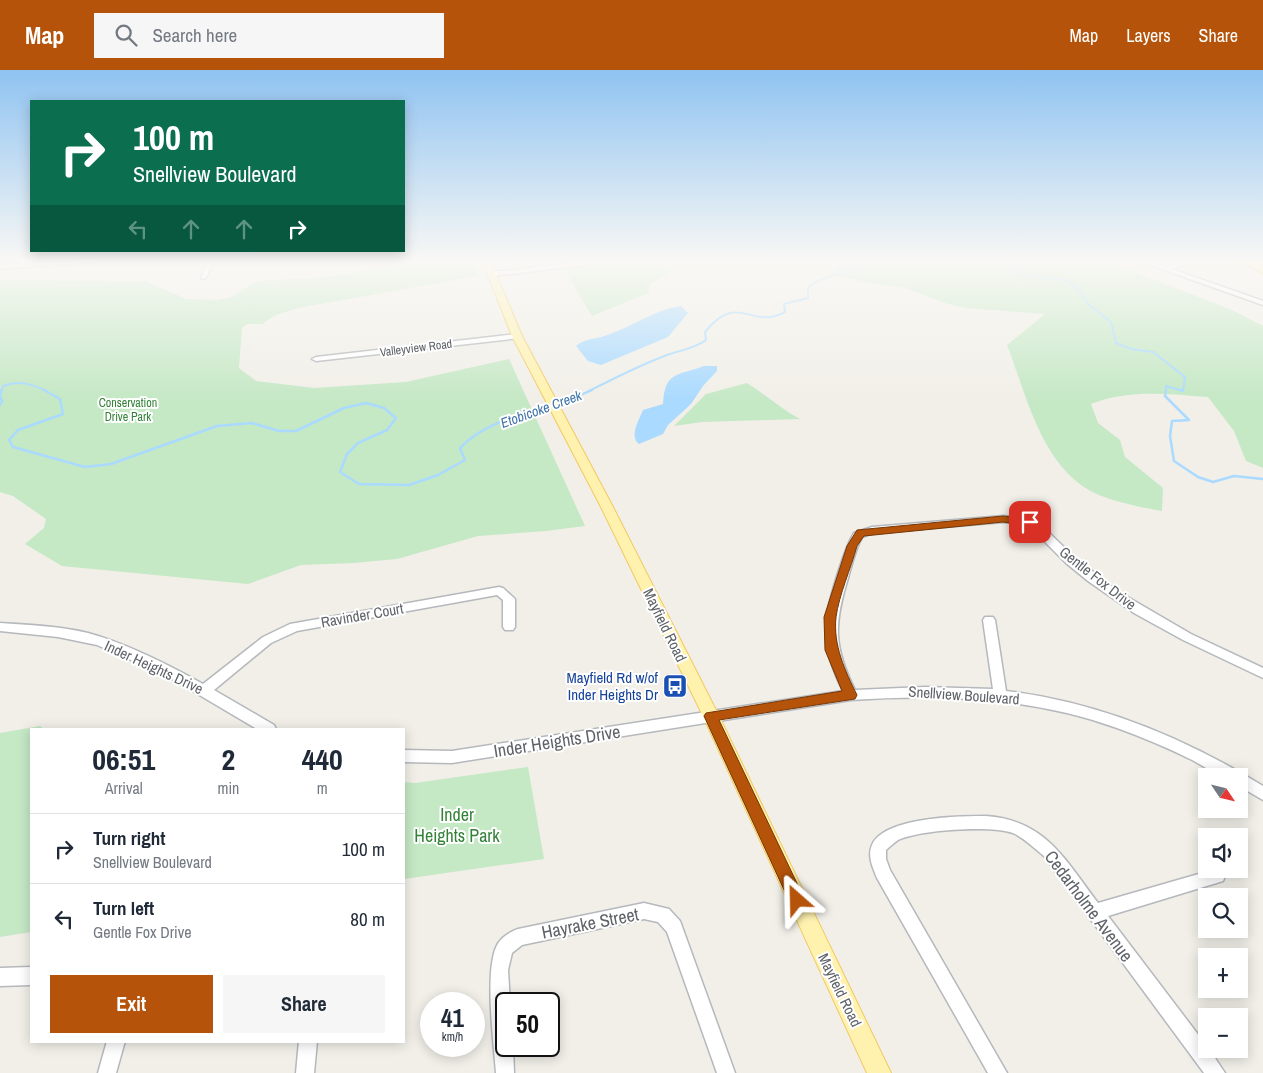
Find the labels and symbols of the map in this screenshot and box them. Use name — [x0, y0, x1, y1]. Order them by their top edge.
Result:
street label: Valleyview Road — [379, 336, 453, 360]
water label: Etobicoke Creek — [498, 386, 585, 432]
park label: Conservation Drive Park — [99, 395, 157, 425]
pin — [1009, 501, 1051, 543]
street label: Gentle Fox Drive — [1055, 541, 1141, 615]
street label: Mayfield Road — [638, 585, 692, 665]
street label: Ravinder Court — [319, 597, 405, 633]
street label: Inder Heights Drive — [101, 635, 207, 699]
place label: Mayfield Rd w/of Inder Heights Dr — [566, 667, 659, 705]
bus stop icon: Mayfield Rd w/of Inder Heights Dr — [662, 673, 688, 699]
street label: Snellview Boulevard — [908, 681, 1020, 709]
street label: Inder Heights Drive — [492, 719, 622, 763]
north arrow — [1198, 768, 1248, 818]
park label: Inder Heights Park — [414, 802, 500, 848]
street label: Cedarholme Avenue — [1039, 845, 1139, 967]
position arrow — [770, 873, 822, 925]
street label: Hayrake Street — [539, 901, 641, 945]
street label: Mayfield Road — [813, 950, 867, 1030]
speed limit sign: 50 — [495, 992, 560, 1057]

